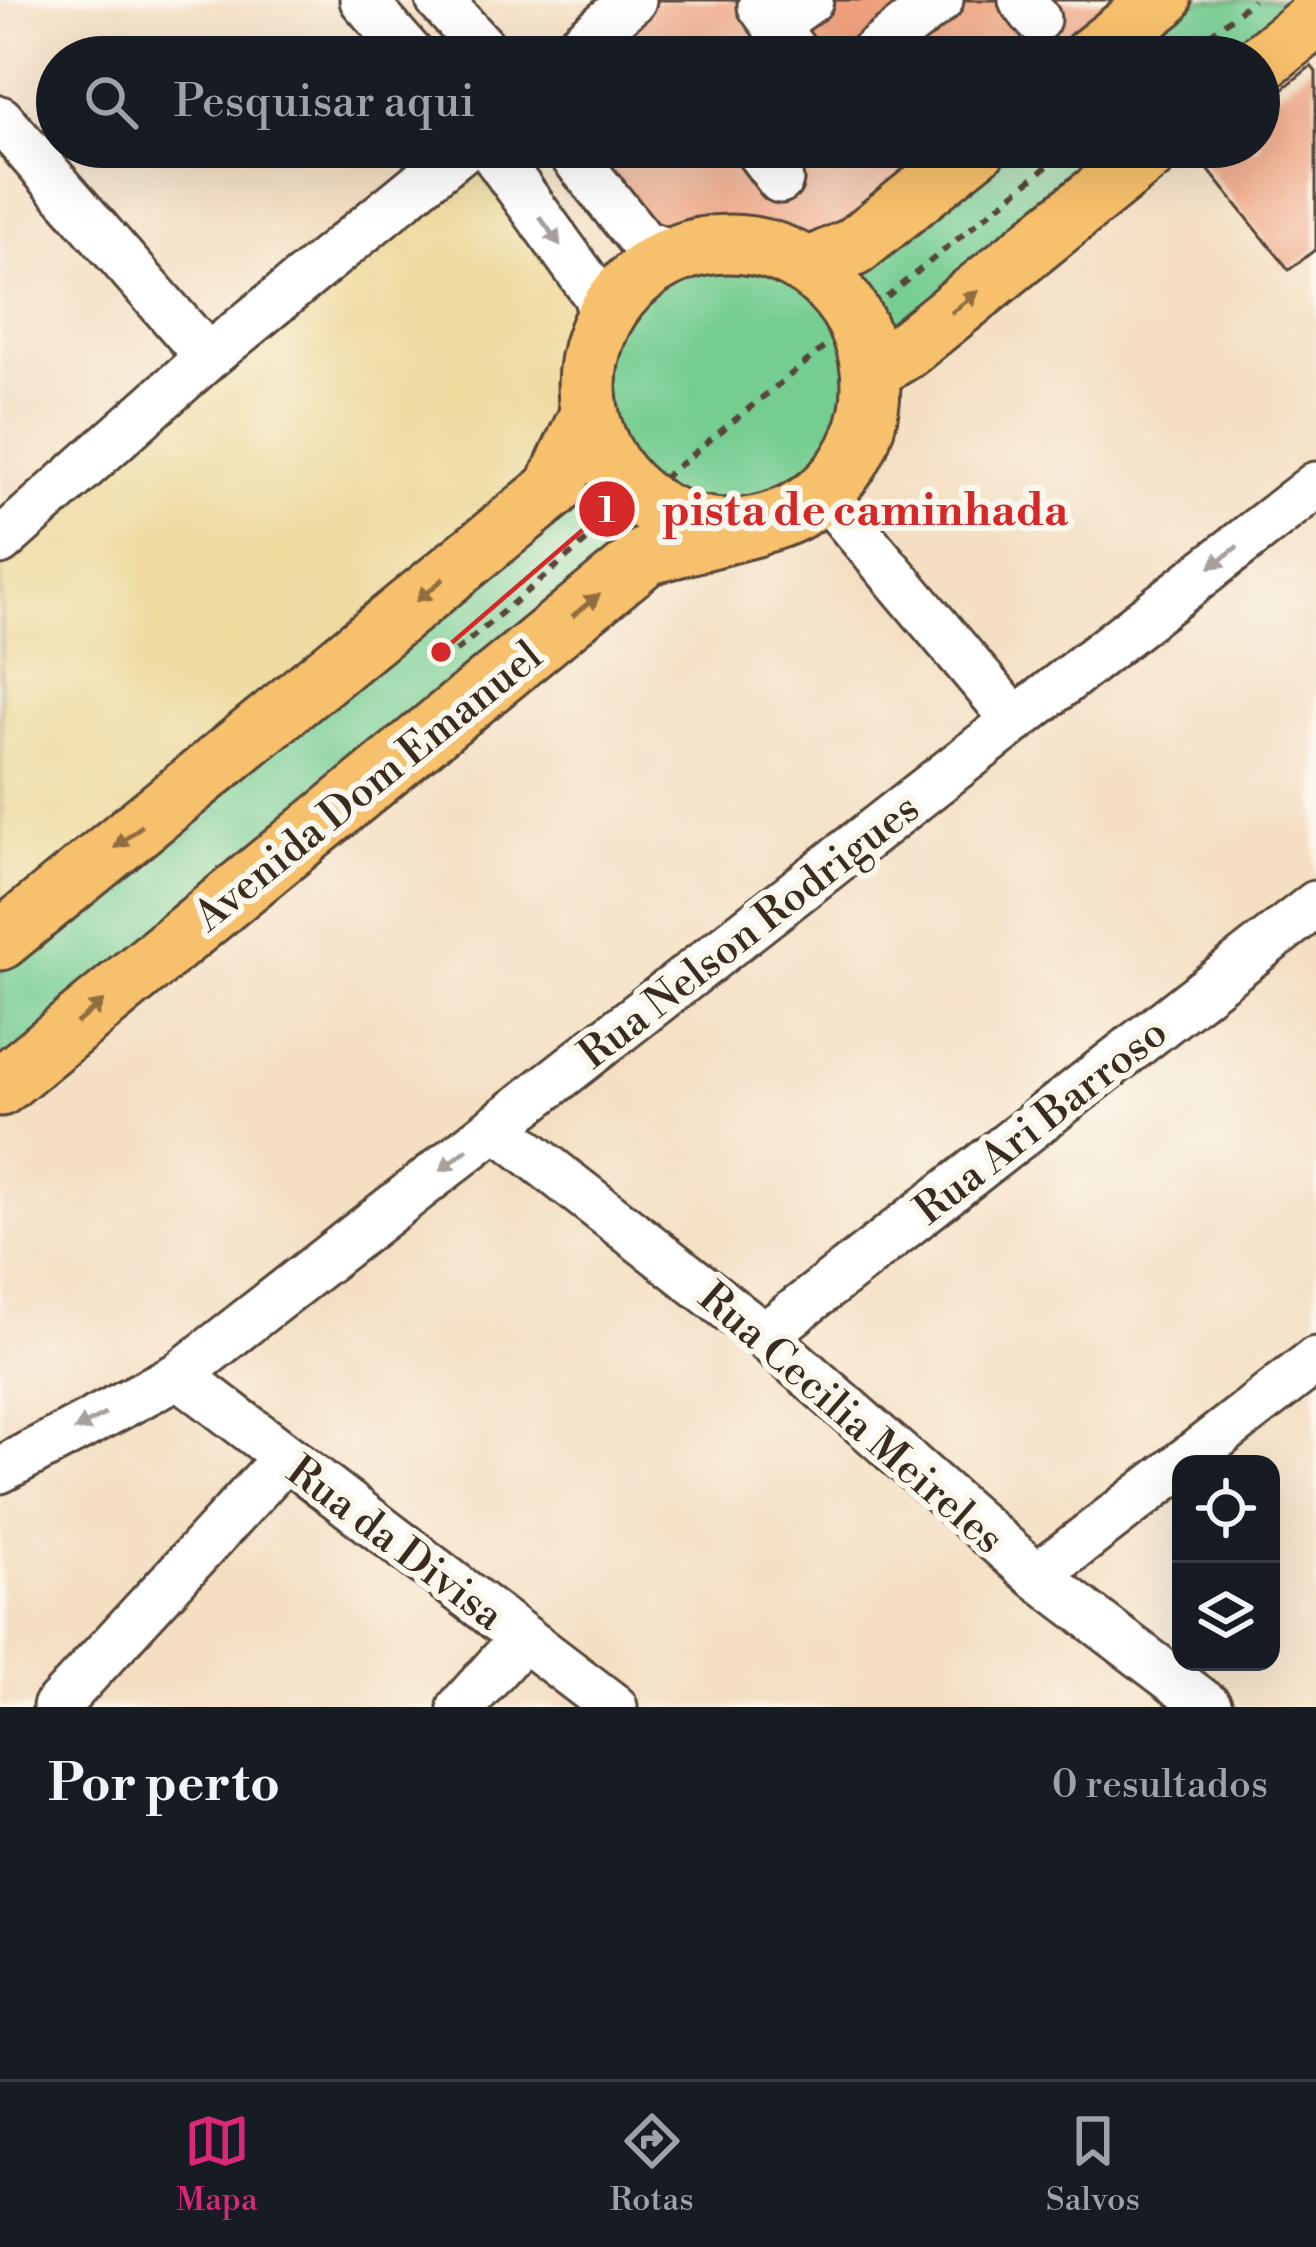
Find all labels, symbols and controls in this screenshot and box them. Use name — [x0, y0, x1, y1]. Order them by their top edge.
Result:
search box — [36, 36, 1280, 168]
icon: search — [78, 69, 144, 135]
text: Pesquisar aqui — [174, 74, 475, 131]
one-way arrow — [538, 215, 561, 247]
one-way arrow — [949, 290, 980, 315]
callout: pista de caminhada — [577, 469, 1092, 550]
text: pista de caminhada — [662, 483, 1069, 540]
text: 1 — [598, 489, 616, 534]
one-way arrow — [1208, 544, 1239, 569]
one-way arrow — [415, 577, 445, 603]
one-way arrow — [571, 592, 602, 618]
street label: Avenida Dom Emanuel — [183, 630, 553, 944]
street label: Rua Nelson Rodrigues — [569, 783, 931, 1082]
one-way arrow — [112, 823, 143, 849]
one-way arrow — [75, 1000, 106, 1026]
street label: Rua Ari Barroso — [905, 1007, 1178, 1237]
one-way arrow — [438, 1147, 469, 1172]
street label: Rua Cecilia Meireles — [687, 1272, 1014, 1566]
one-way arrow — [72, 1412, 107, 1432]
street label: Rua da Divisa — [276, 1445, 514, 1643]
map controls — [1172, 1455, 1280, 1671]
button: locate — [1172, 1455, 1280, 1563]
button: layers — [1172, 1563, 1280, 1671]
text: Por perto — [48, 1753, 280, 1817]
text: 0 resultados — [1052, 1761, 1268, 1810]
tab: Mapa — [176, 2108, 258, 2221]
tab: Rotas — [610, 2108, 694, 2221]
tab: Salvos — [1046, 2108, 1140, 2221]

